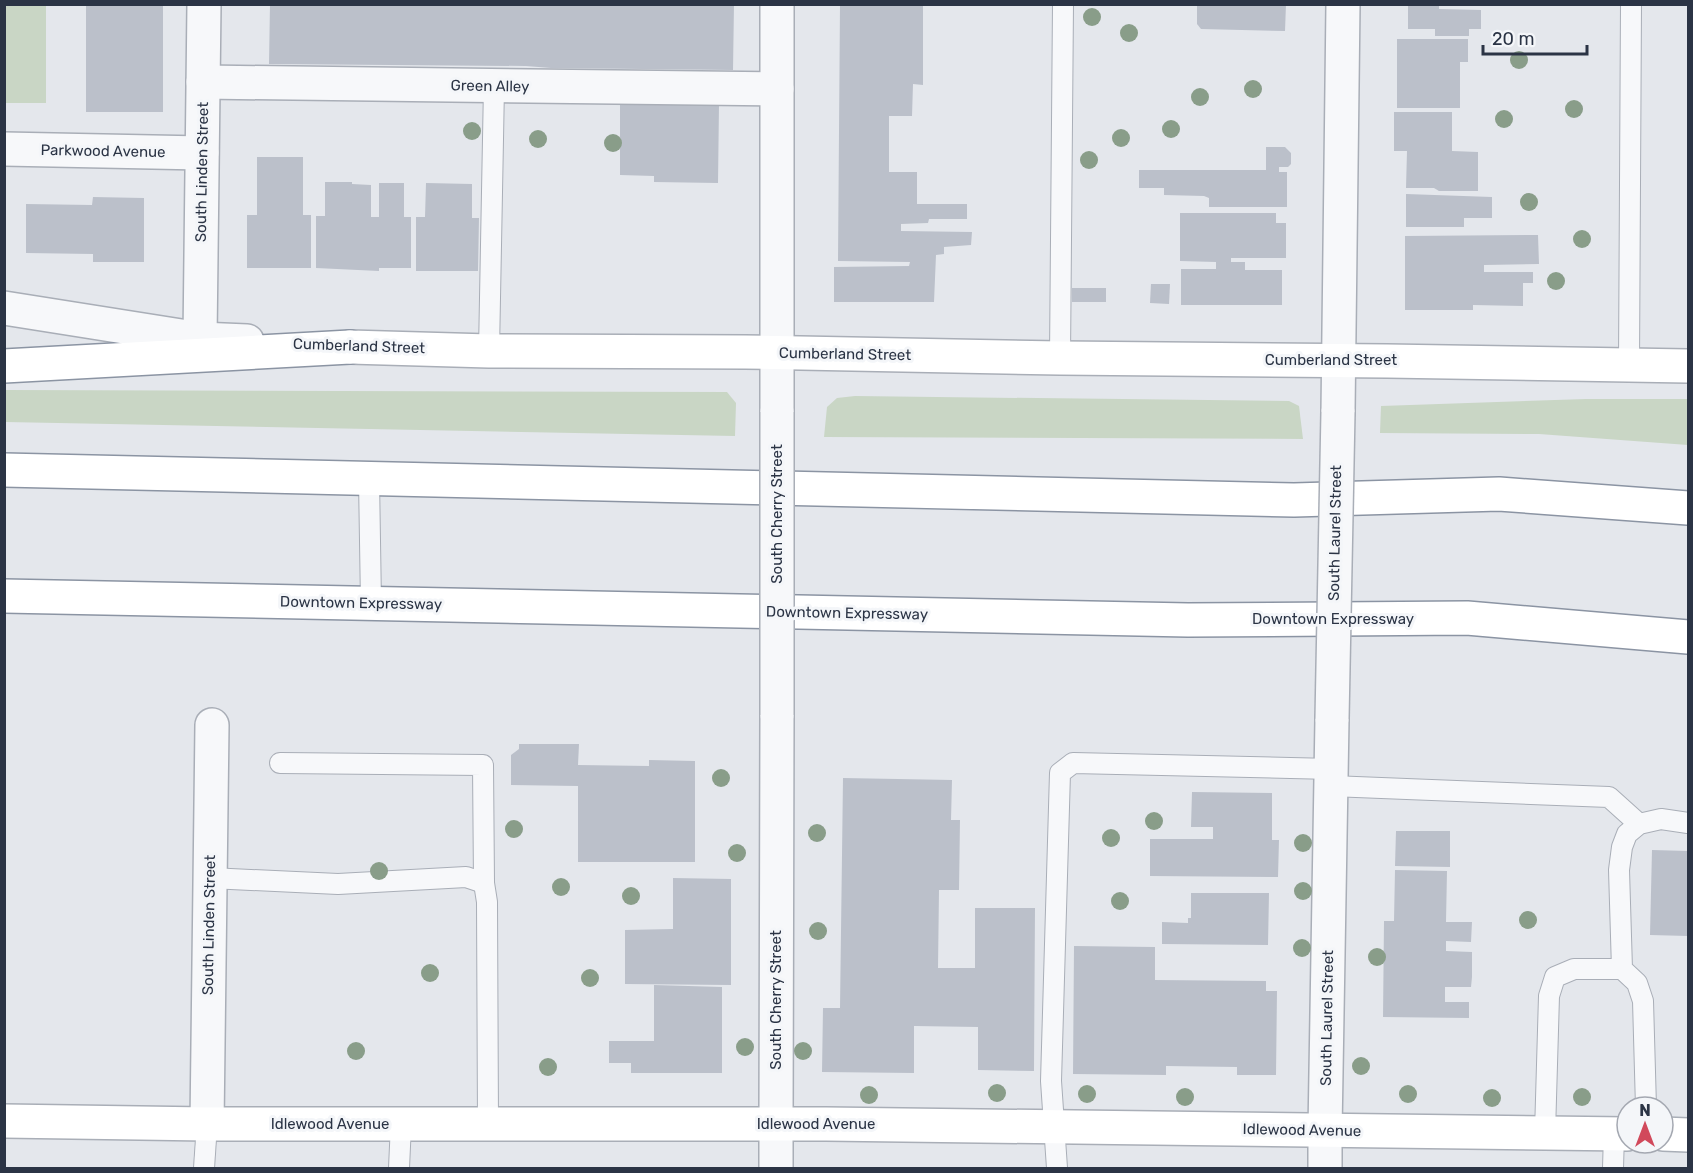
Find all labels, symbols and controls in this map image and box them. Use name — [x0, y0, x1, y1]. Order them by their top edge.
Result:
scale bar — [1483, 18, 1586, 56]
text: 20 m — [1492, 28, 1534, 50]
street label: Green Alley — [451, 76, 529, 96]
street label: South Linden Street — [192, 102, 212, 242]
street label: Parkwood Avenue — [40, 141, 166, 161]
street label: Cumberland Street — [293, 335, 426, 357]
street label: Cumberland Street — [779, 344, 911, 364]
street label: Cumberland Street — [1265, 351, 1397, 369]
street label: South Cherry Street — [768, 444, 786, 584]
street label: South Laurel Street — [1325, 465, 1345, 601]
street label: Downtown Expressway — [280, 593, 442, 613]
street label: Downtown Expressway — [766, 603, 928, 623]
street label: Downtown Expressway — [1252, 610, 1414, 628]
street label: South Linden Street — [199, 855, 219, 995]
street label: South Cherry Street — [767, 930, 785, 1070]
street label: South Laurel Street — [1317, 950, 1337, 1086]
north arrow — [1615, 1095, 1675, 1155]
text: N — [1639, 1101, 1651, 1120]
street label: Idlewood Avenue — [271, 1115, 389, 1133]
street label: Idlewood Avenue — [757, 1115, 875, 1133]
street label: Idlewood Avenue — [1243, 1120, 1361, 1140]

